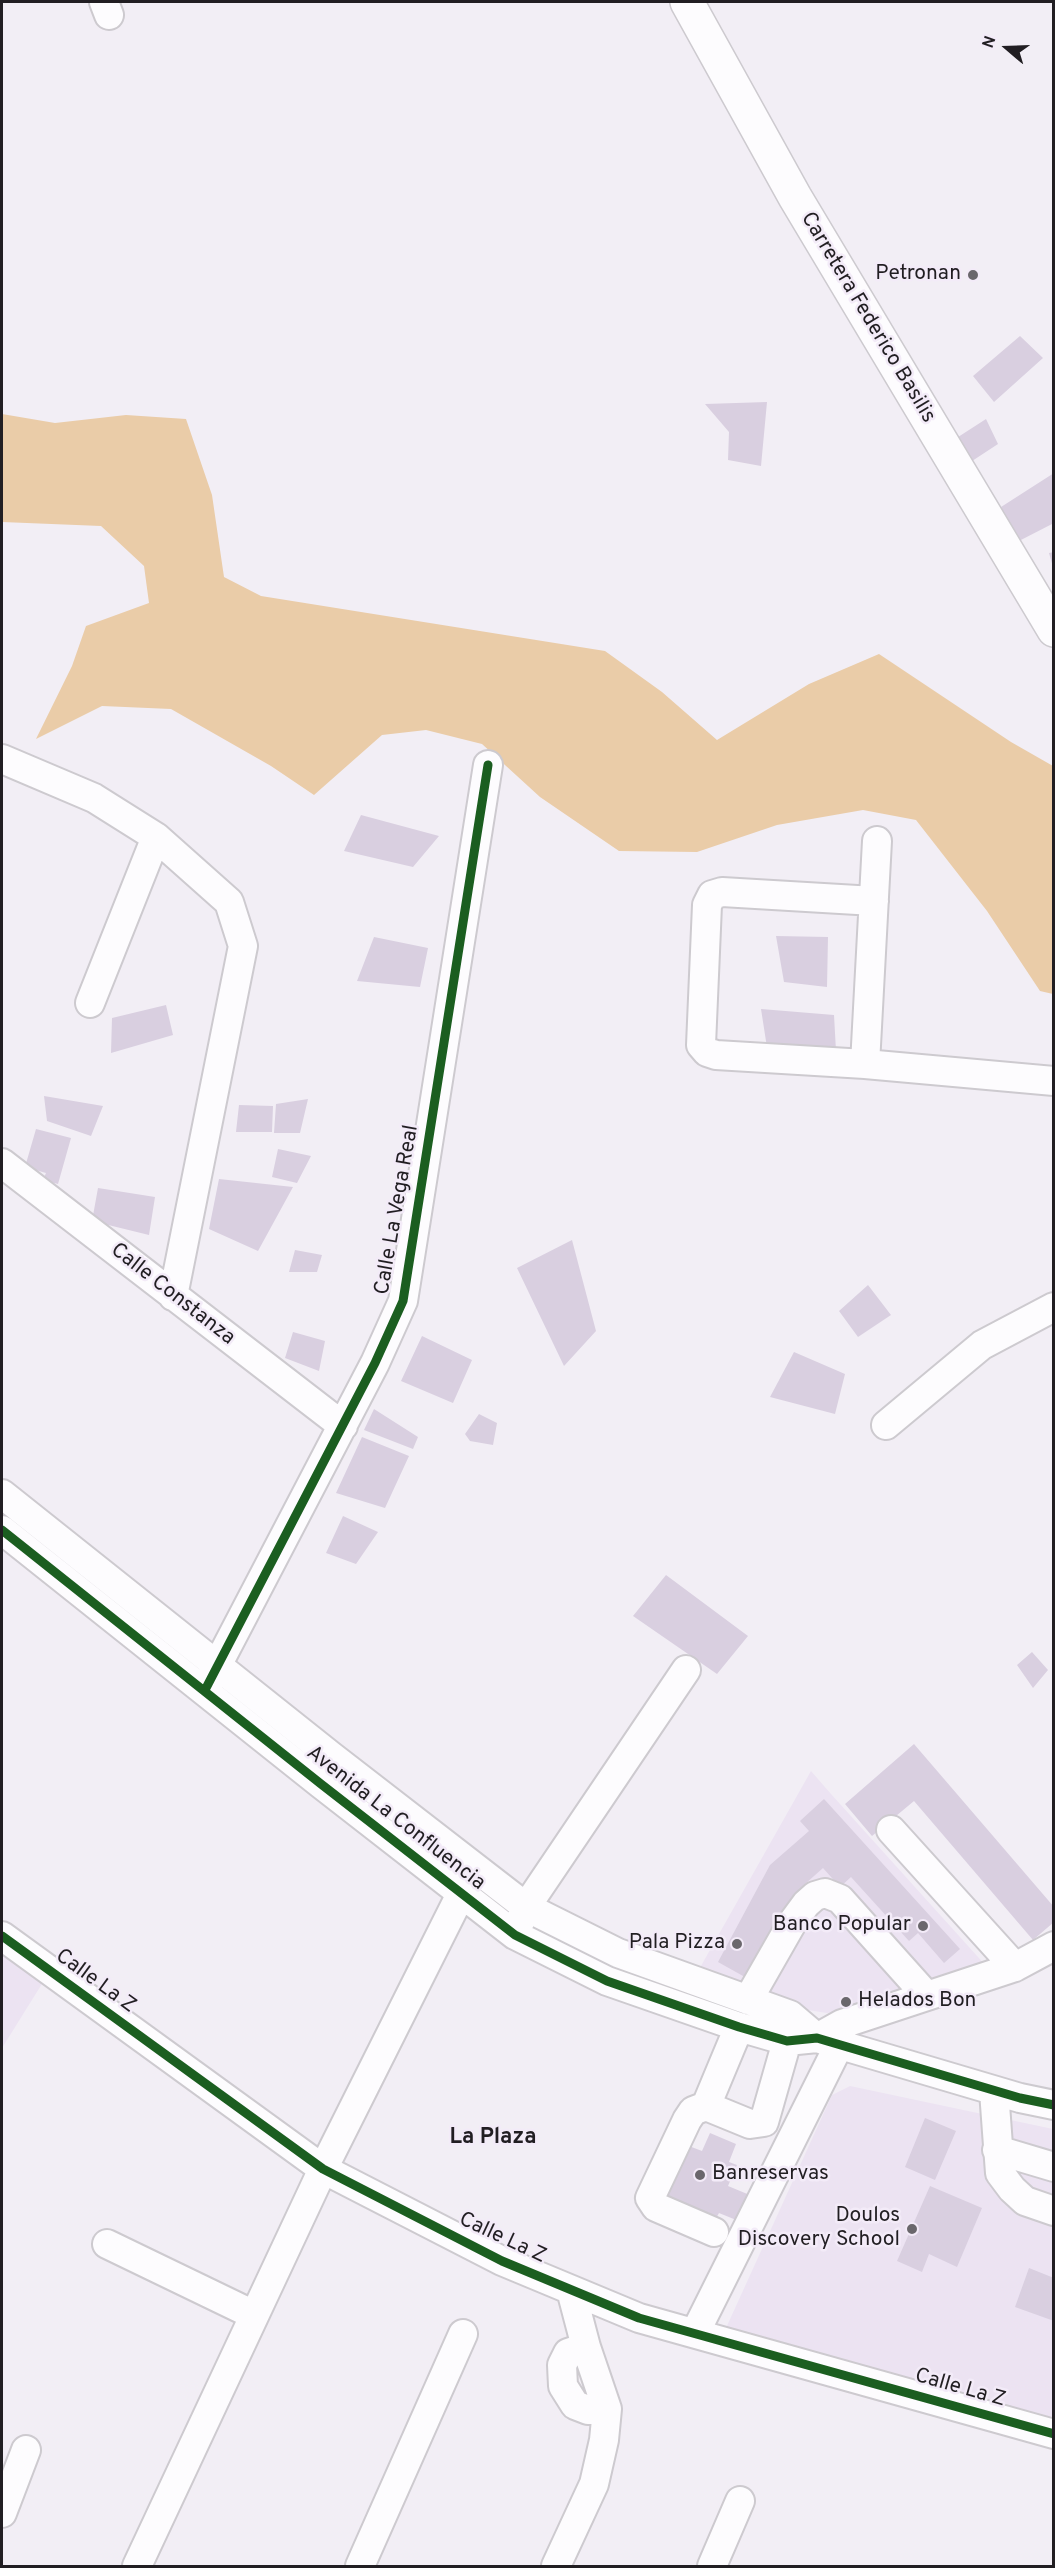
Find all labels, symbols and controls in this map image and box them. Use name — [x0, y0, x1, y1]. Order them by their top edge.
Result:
north arrow — [977, 18, 1037, 78]
text: N — [979, 33, 1001, 51]
street label: Carretera Federico Basilis — [794, 208, 940, 428]
place label: Petronan — [875, 262, 961, 288]
marker: Petronan — [966, 268, 980, 282]
street label: Calle La Vega Real — [371, 1123, 425, 1297]
street label: Calle Constanza — [105, 1239, 239, 1351]
street label: Avenida La Confluencia — [301, 1741, 489, 1897]
place label: Banco Popular — [773, 1913, 911, 1939]
marker: Banco Popular — [916, 1919, 930, 1933]
place label: Pala Pizza — [629, 1931, 725, 1957]
marker: Pala Pizza — [730, 1937, 744, 1951]
street label: Calle La Z — [50, 1944, 140, 2020]
place label: Helados Bon — [858, 1989, 976, 2015]
marker: Helados Bon — [839, 1995, 853, 2009]
district label: La Plaza — [449, 2126, 537, 2152]
place label: Banreservas — [712, 2162, 829, 2188]
marker: Banreservas — [693, 2168, 707, 2182]
place label: Doulos Discovery School — [738, 2204, 900, 2254]
street label: Calle La Z — [454, 2208, 550, 2270]
marker: Doulos Discovery School — [905, 2222, 919, 2236]
street label: Calle La Z — [912, 2364, 1008, 2414]

